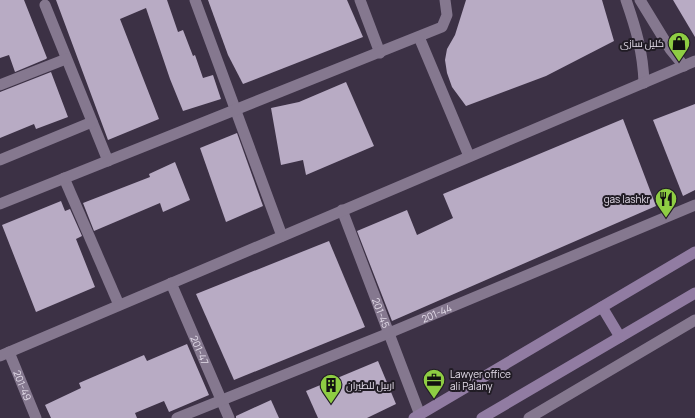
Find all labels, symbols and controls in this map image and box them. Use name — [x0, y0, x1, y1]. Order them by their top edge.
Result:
shop icon: کلیل سازی — [666, 30, 692, 63]
place label: کلیل سازی — [620, 36, 664, 50]
restaurant icon: gas lashkr — [653, 186, 679, 219]
place label: gas lashkr — [604, 192, 650, 206]
street label: 201-45 — [369, 296, 393, 330]
street label: 201-44 — [419, 300, 454, 326]
street label: 201-47 — [187, 333, 212, 367]
office icon: Lawyer office ali Palany — [421, 367, 447, 400]
place label: Lawyer office ali Palany — [450, 367, 511, 393]
street label: 201-49 — [10, 368, 35, 403]
building icon: اربيل للطيران — [318, 372, 344, 405]
place label: اربيل للطيران — [346, 378, 395, 392]

